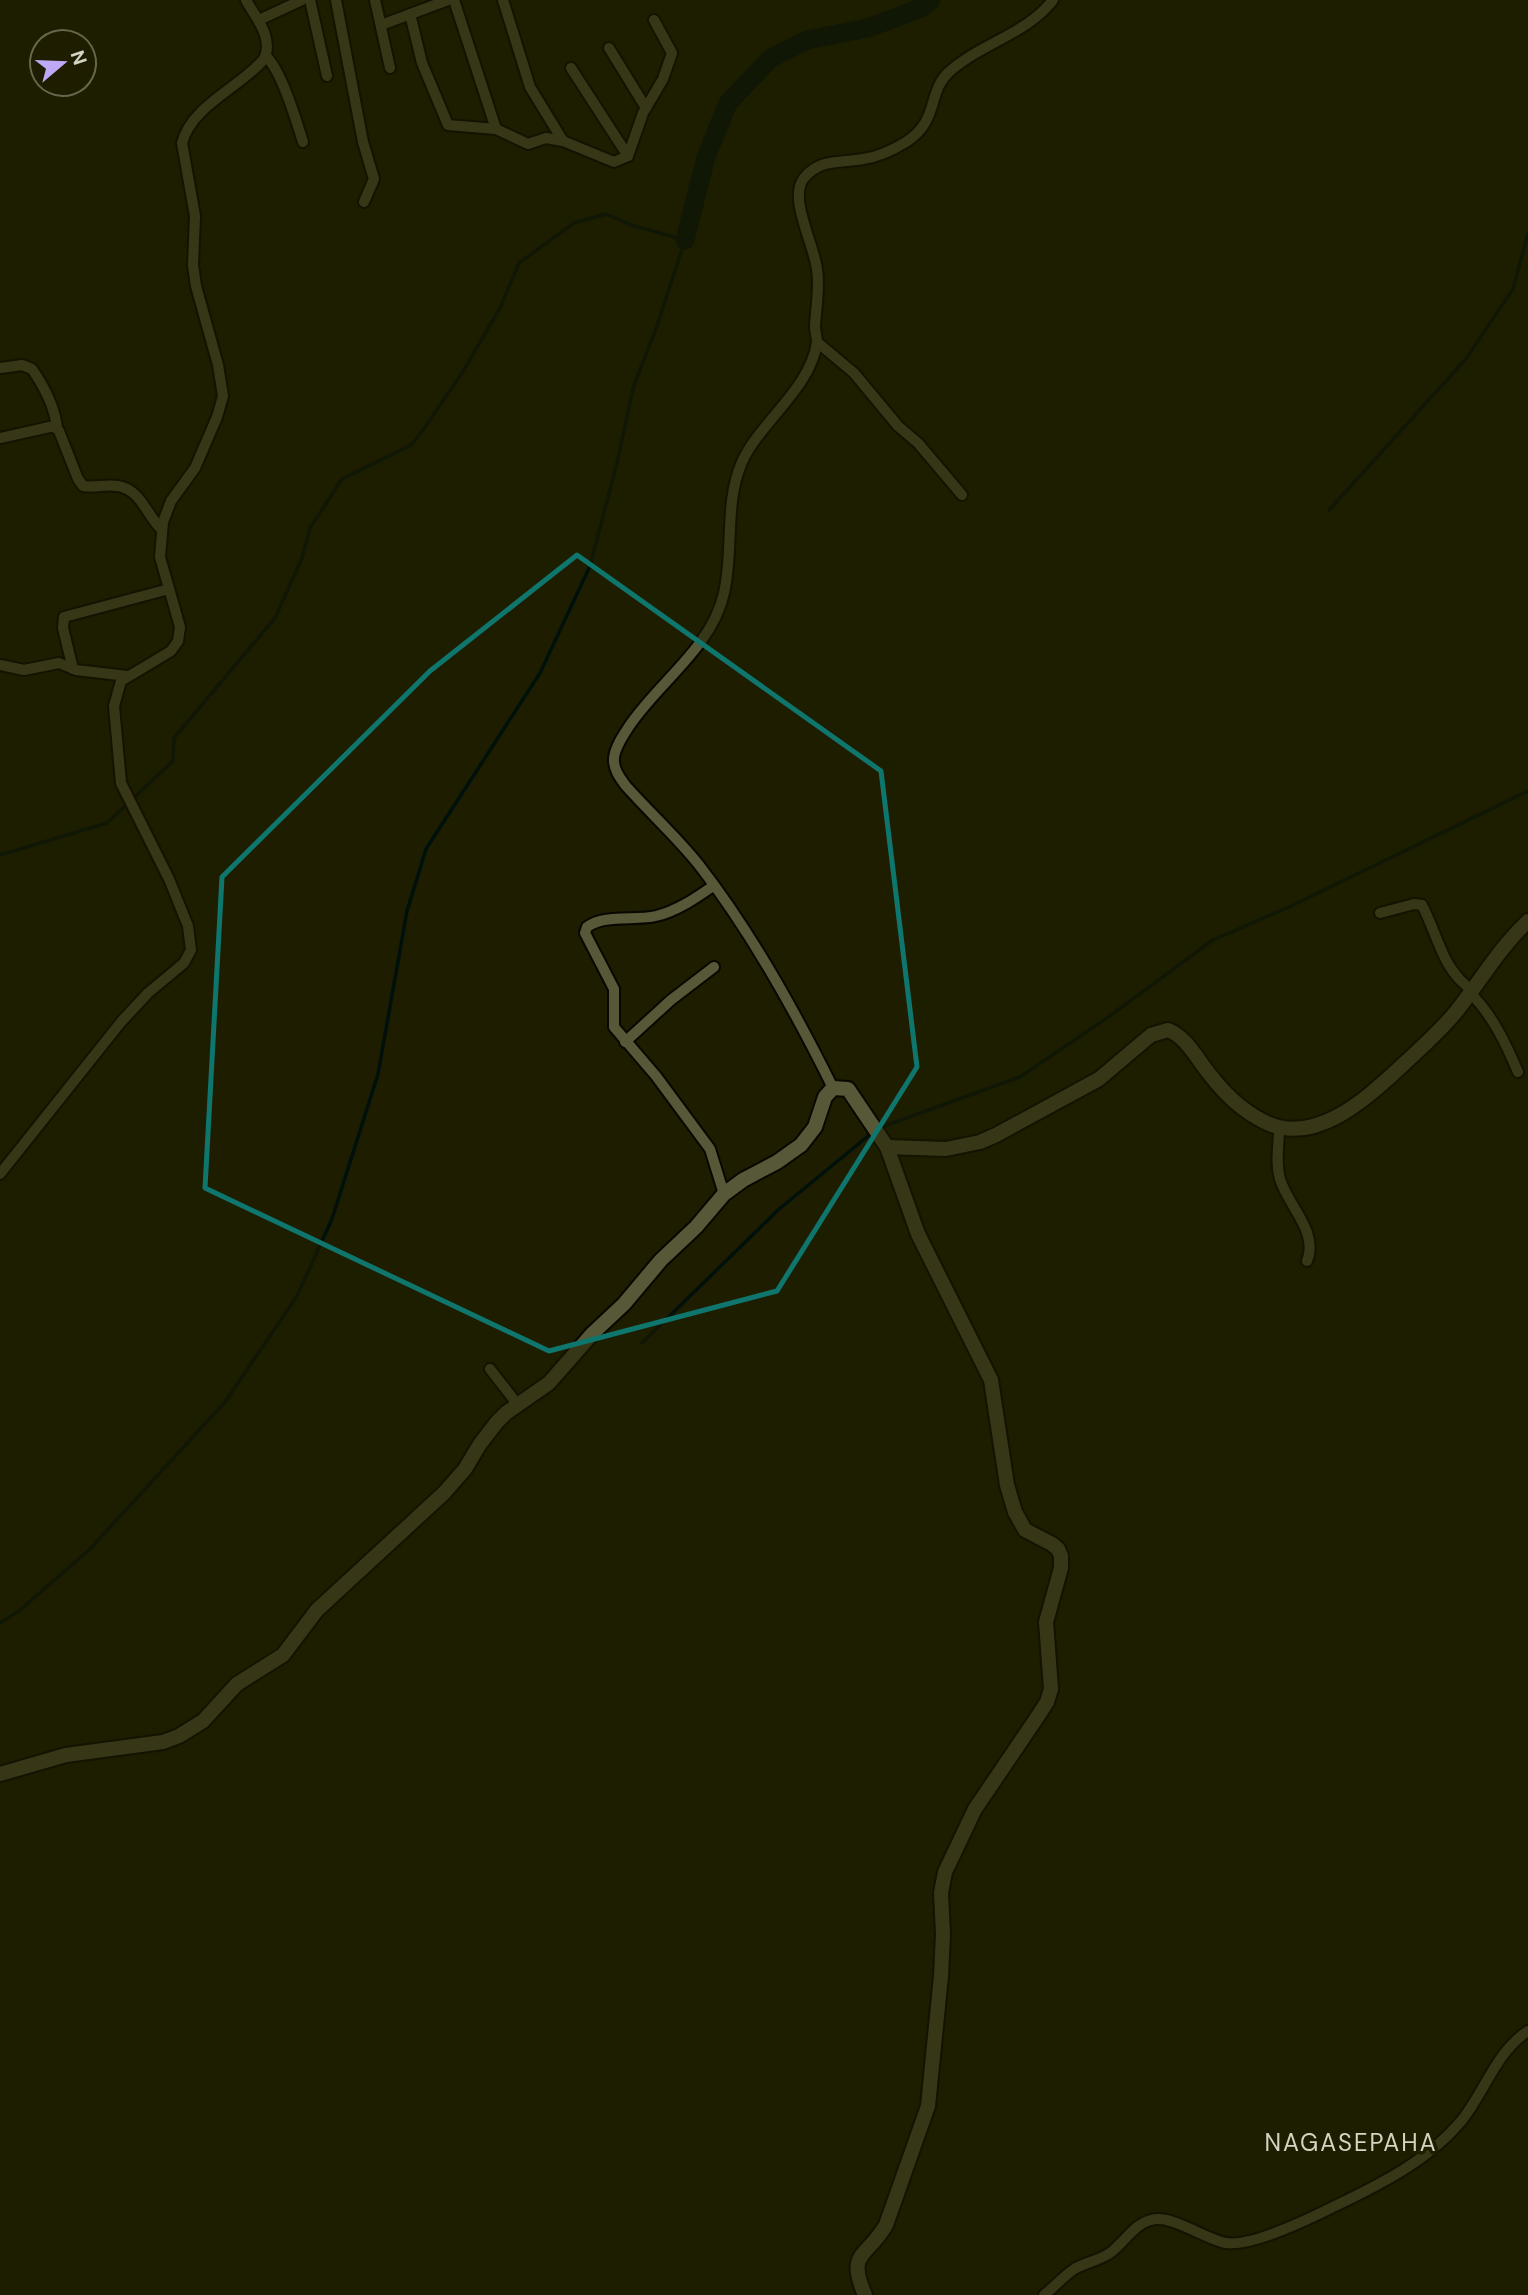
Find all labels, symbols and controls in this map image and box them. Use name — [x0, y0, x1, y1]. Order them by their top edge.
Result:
north arrow — [28, 28, 98, 98]
text: N — [65, 47, 93, 68]
district label: NAGASEPAHA — [1264, 2127, 1438, 2158]

